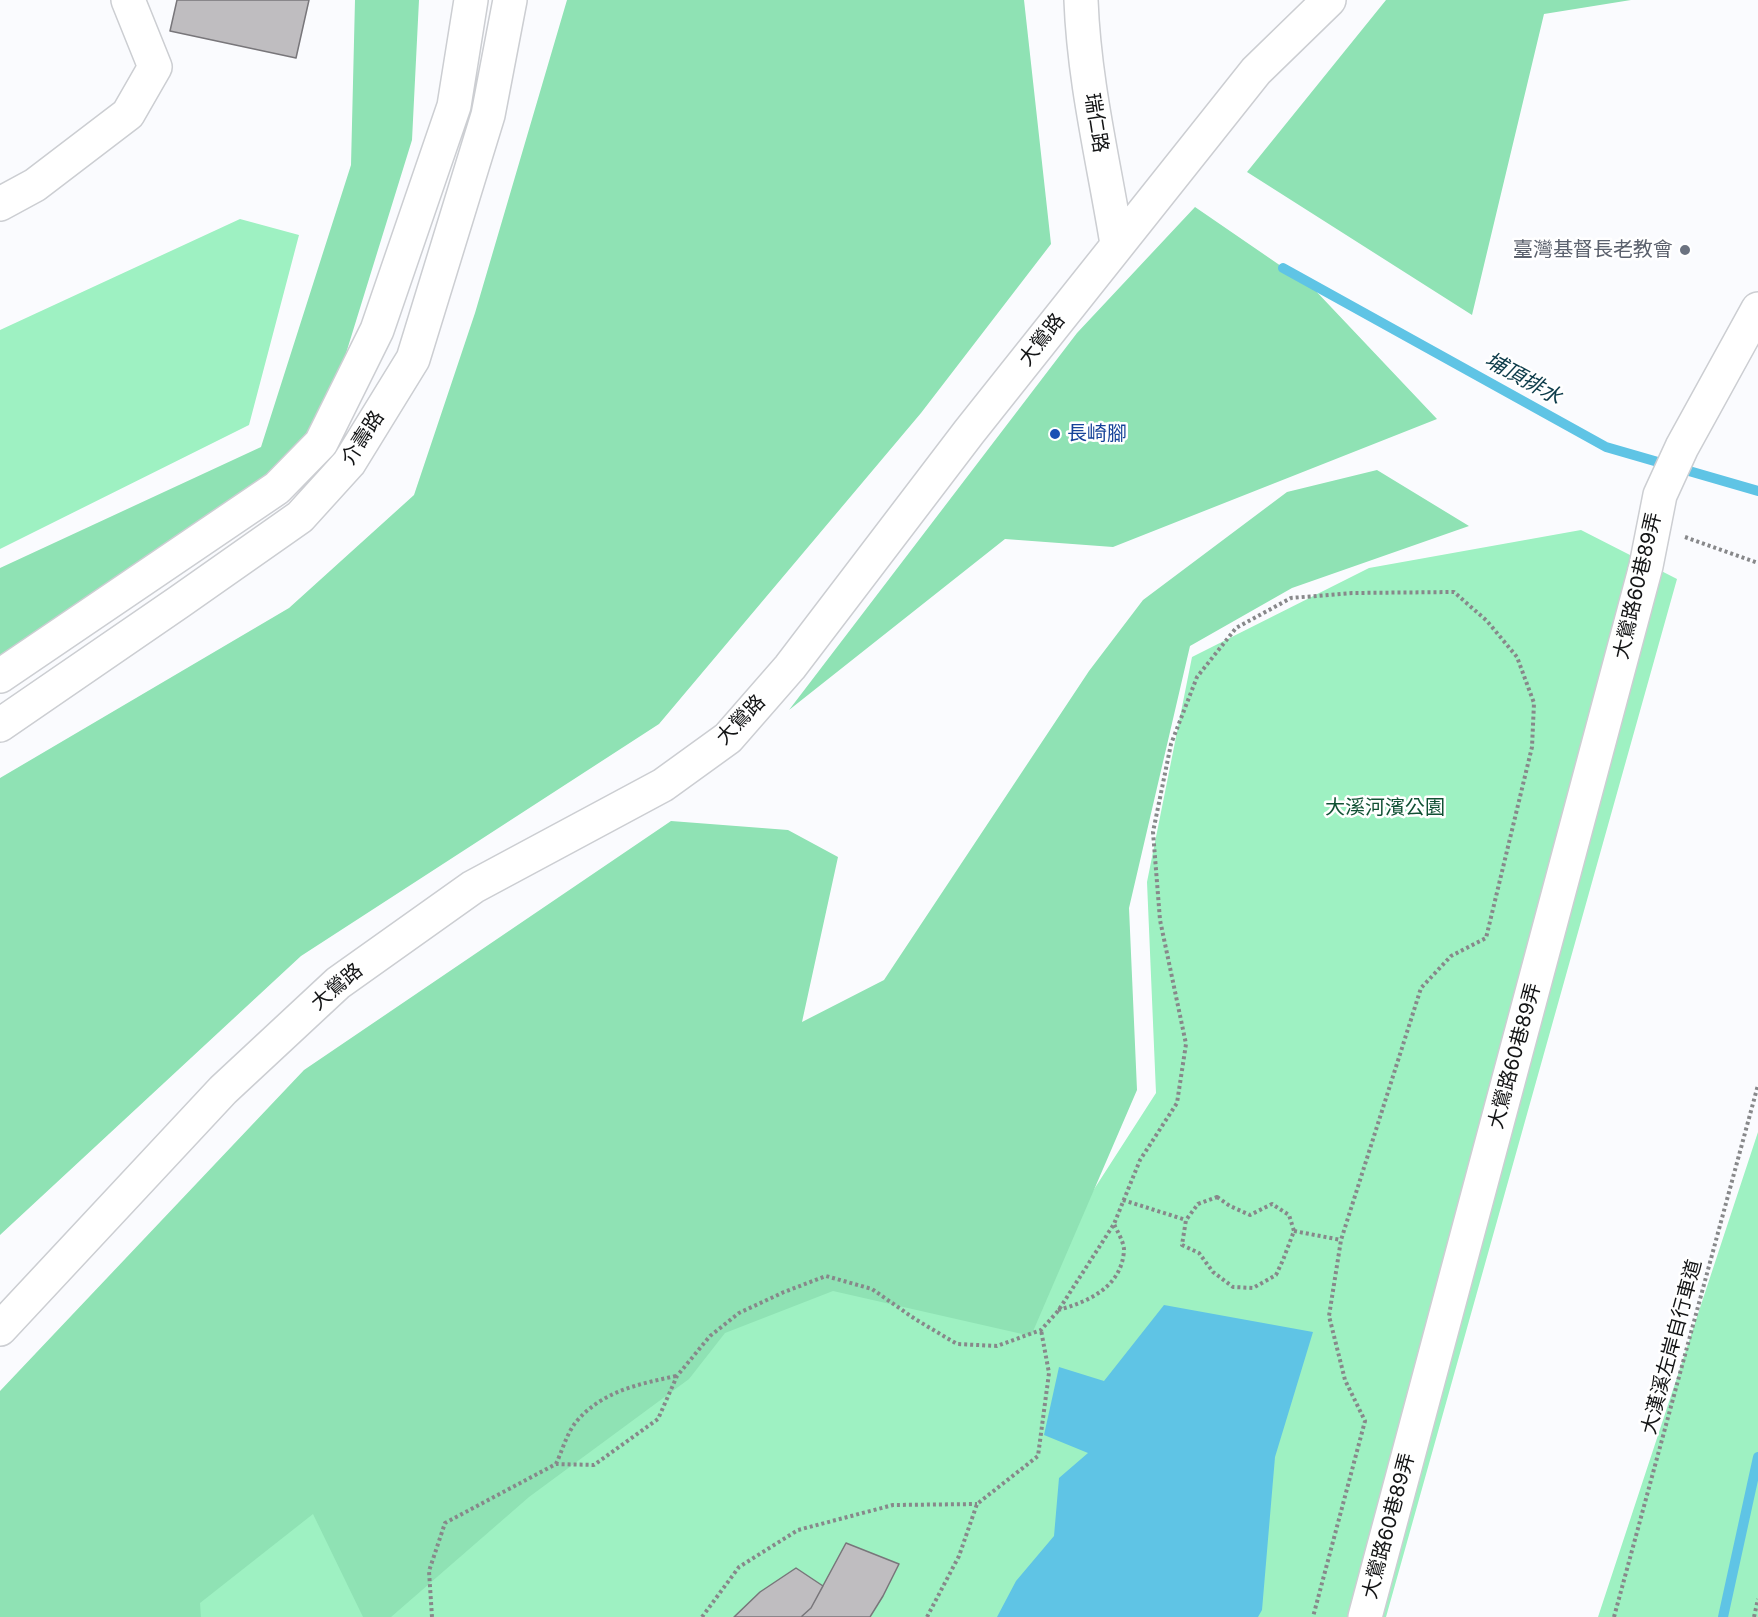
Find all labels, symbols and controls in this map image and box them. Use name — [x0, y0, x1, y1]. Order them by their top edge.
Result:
street label: 瑞仁路 — [1079, 91, 1113, 155]
place label: 臺灣基督長老教會 — [1513, 238, 1673, 262]
marker: 臺灣基督長老教會 — [1678, 243, 1692, 257]
street label: 大鶯路 — [1014, 309, 1070, 371]
water label: 埔頂排水 — [1480, 348, 1566, 410]
street label: 介壽路 — [337, 406, 389, 470]
place label: 長崎腳 — [1067, 422, 1127, 446]
marker: 長崎腳 — [1048, 427, 1062, 441]
street label: 大鶯路60巷89弄 — [1609, 510, 1667, 662]
street label: 大鶯路 — [712, 690, 770, 750]
park label: 大溪河濱公園 — [1325, 796, 1445, 820]
street label: 大鶯路 — [306, 959, 368, 1015]
street label: 大鶯路60巷89弄 — [1484, 981, 1546, 1131]
street label: 大漢溪左岸自行車道 — [1637, 1257, 1707, 1437]
street label: 大鶯路60巷89弄 — [1358, 1451, 1420, 1601]

